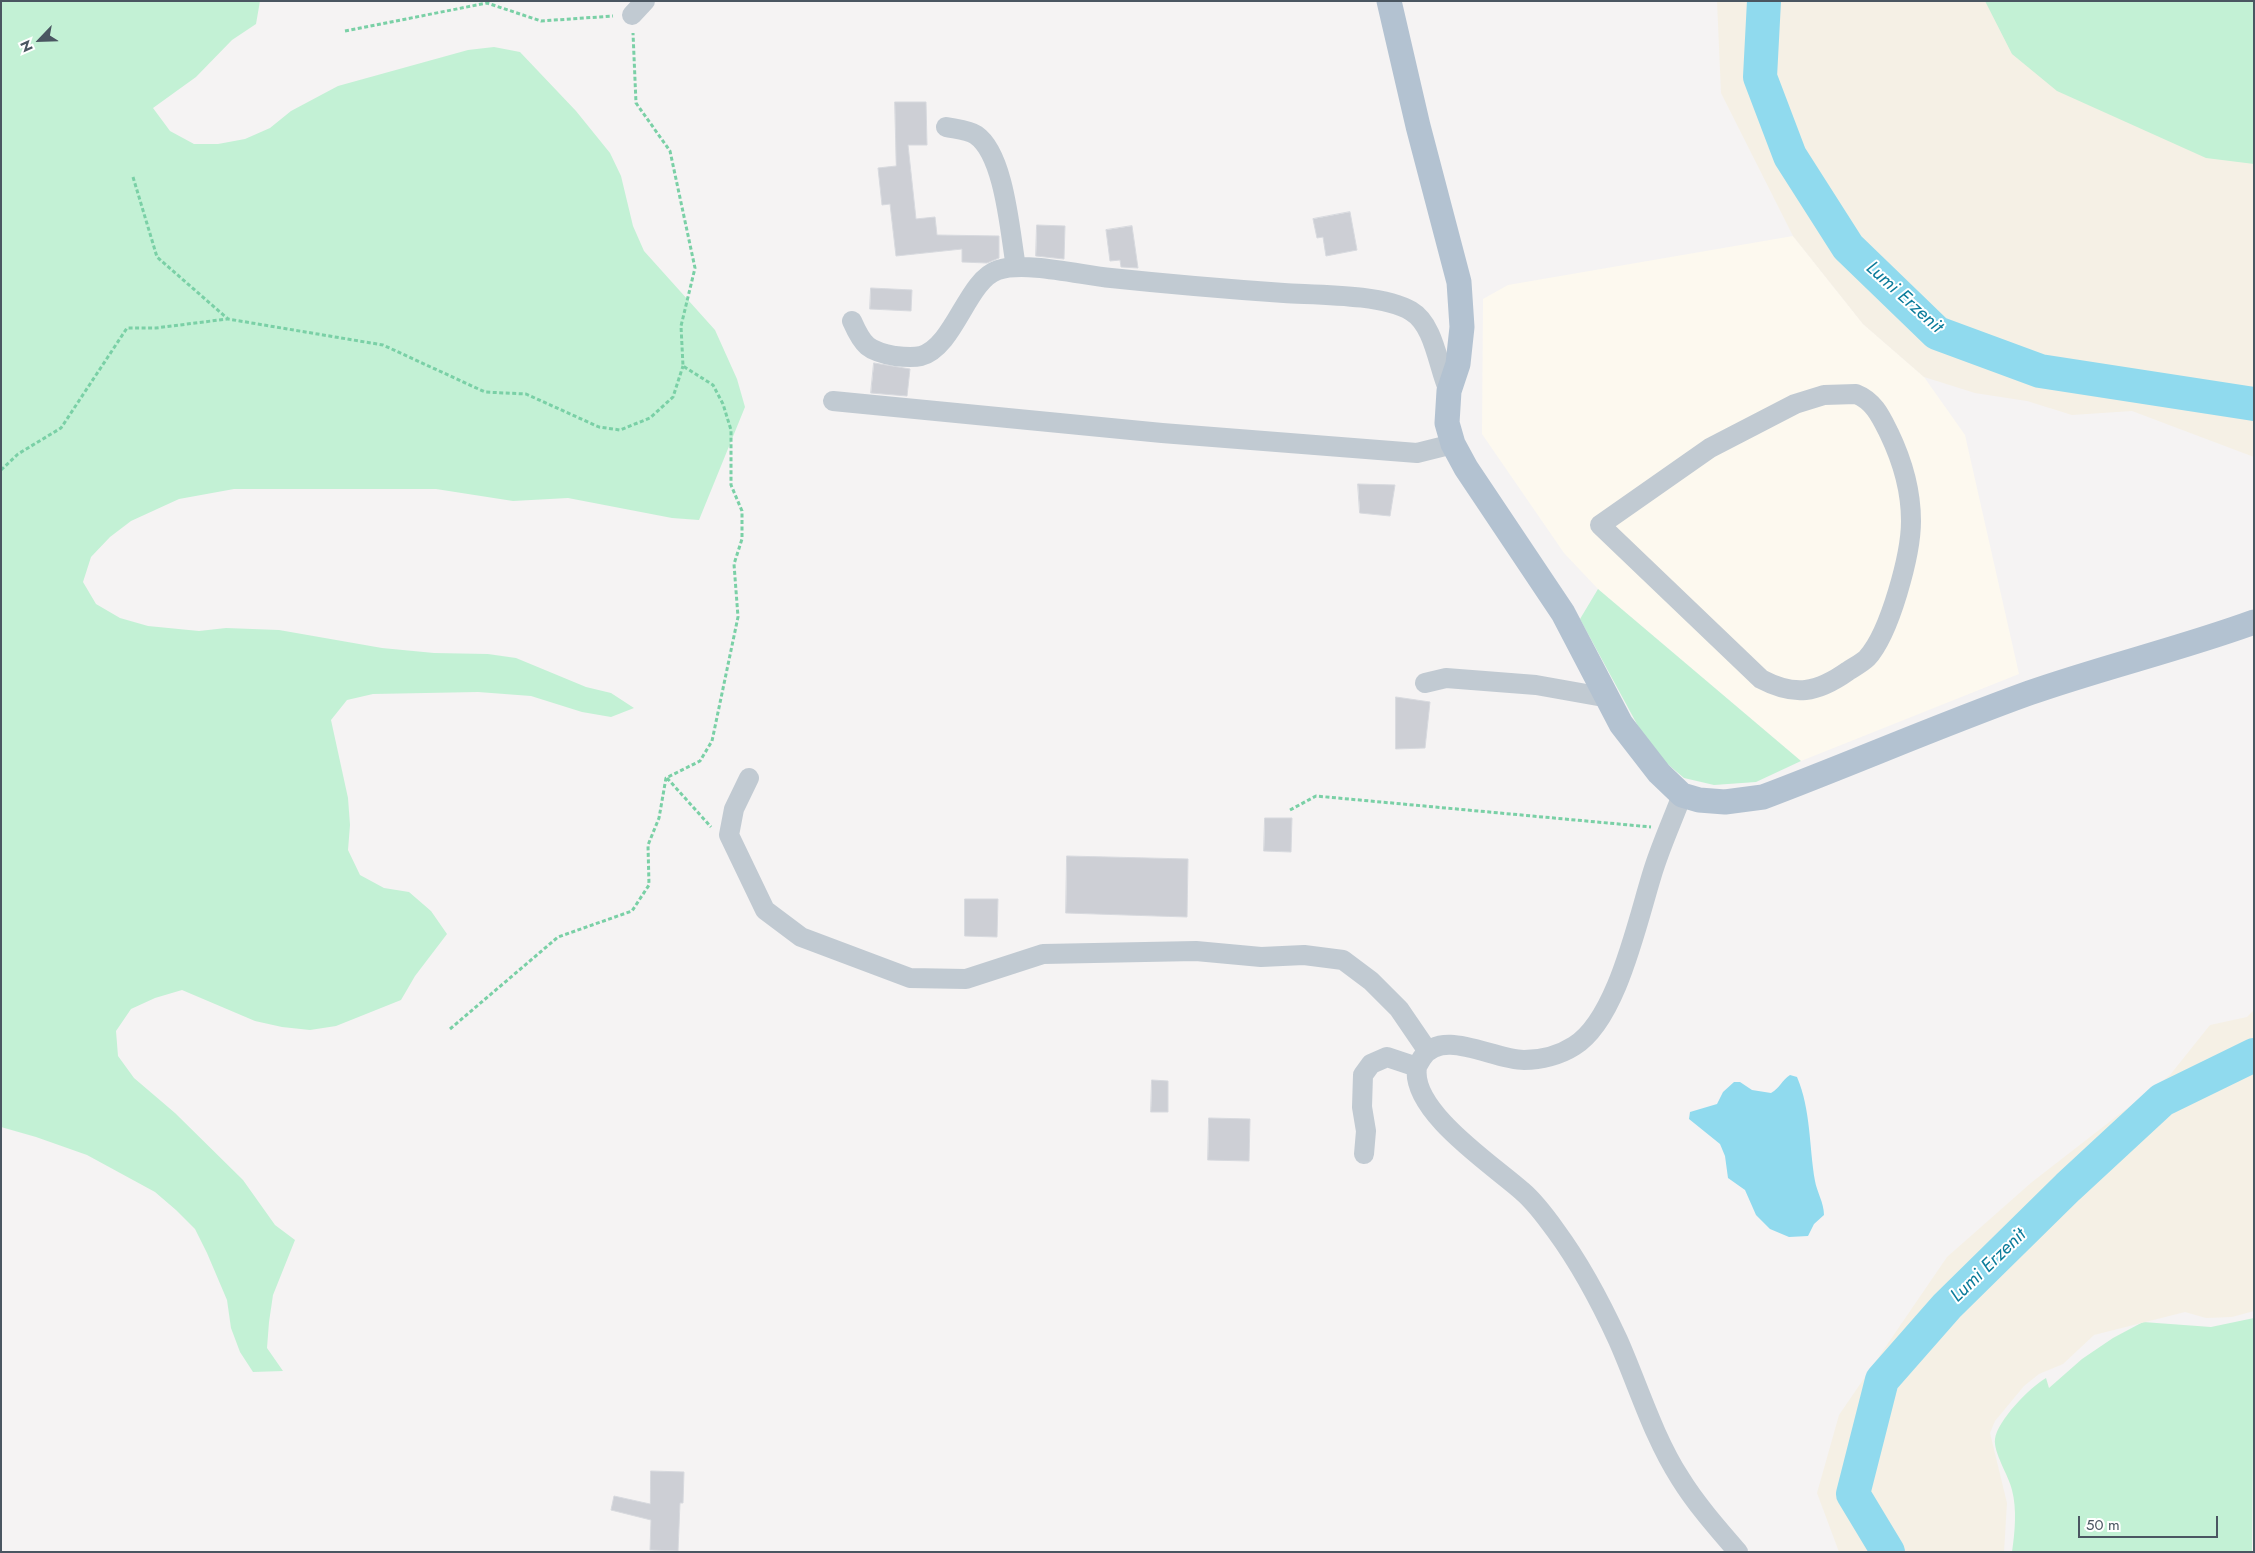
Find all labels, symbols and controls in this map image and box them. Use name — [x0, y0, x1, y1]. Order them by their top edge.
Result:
north arrow — [15, 15, 65, 65]
text: N — [15, 37, 38, 55]
water label: Lumi Erzenit — [1861, 257, 1947, 339]
water label: Lumi Erzenit — [1947, 1224, 2031, 1308]
scale bar — [2080, 1506, 2220, 1538]
text: 50 m — [2086, 1514, 2120, 1536]

